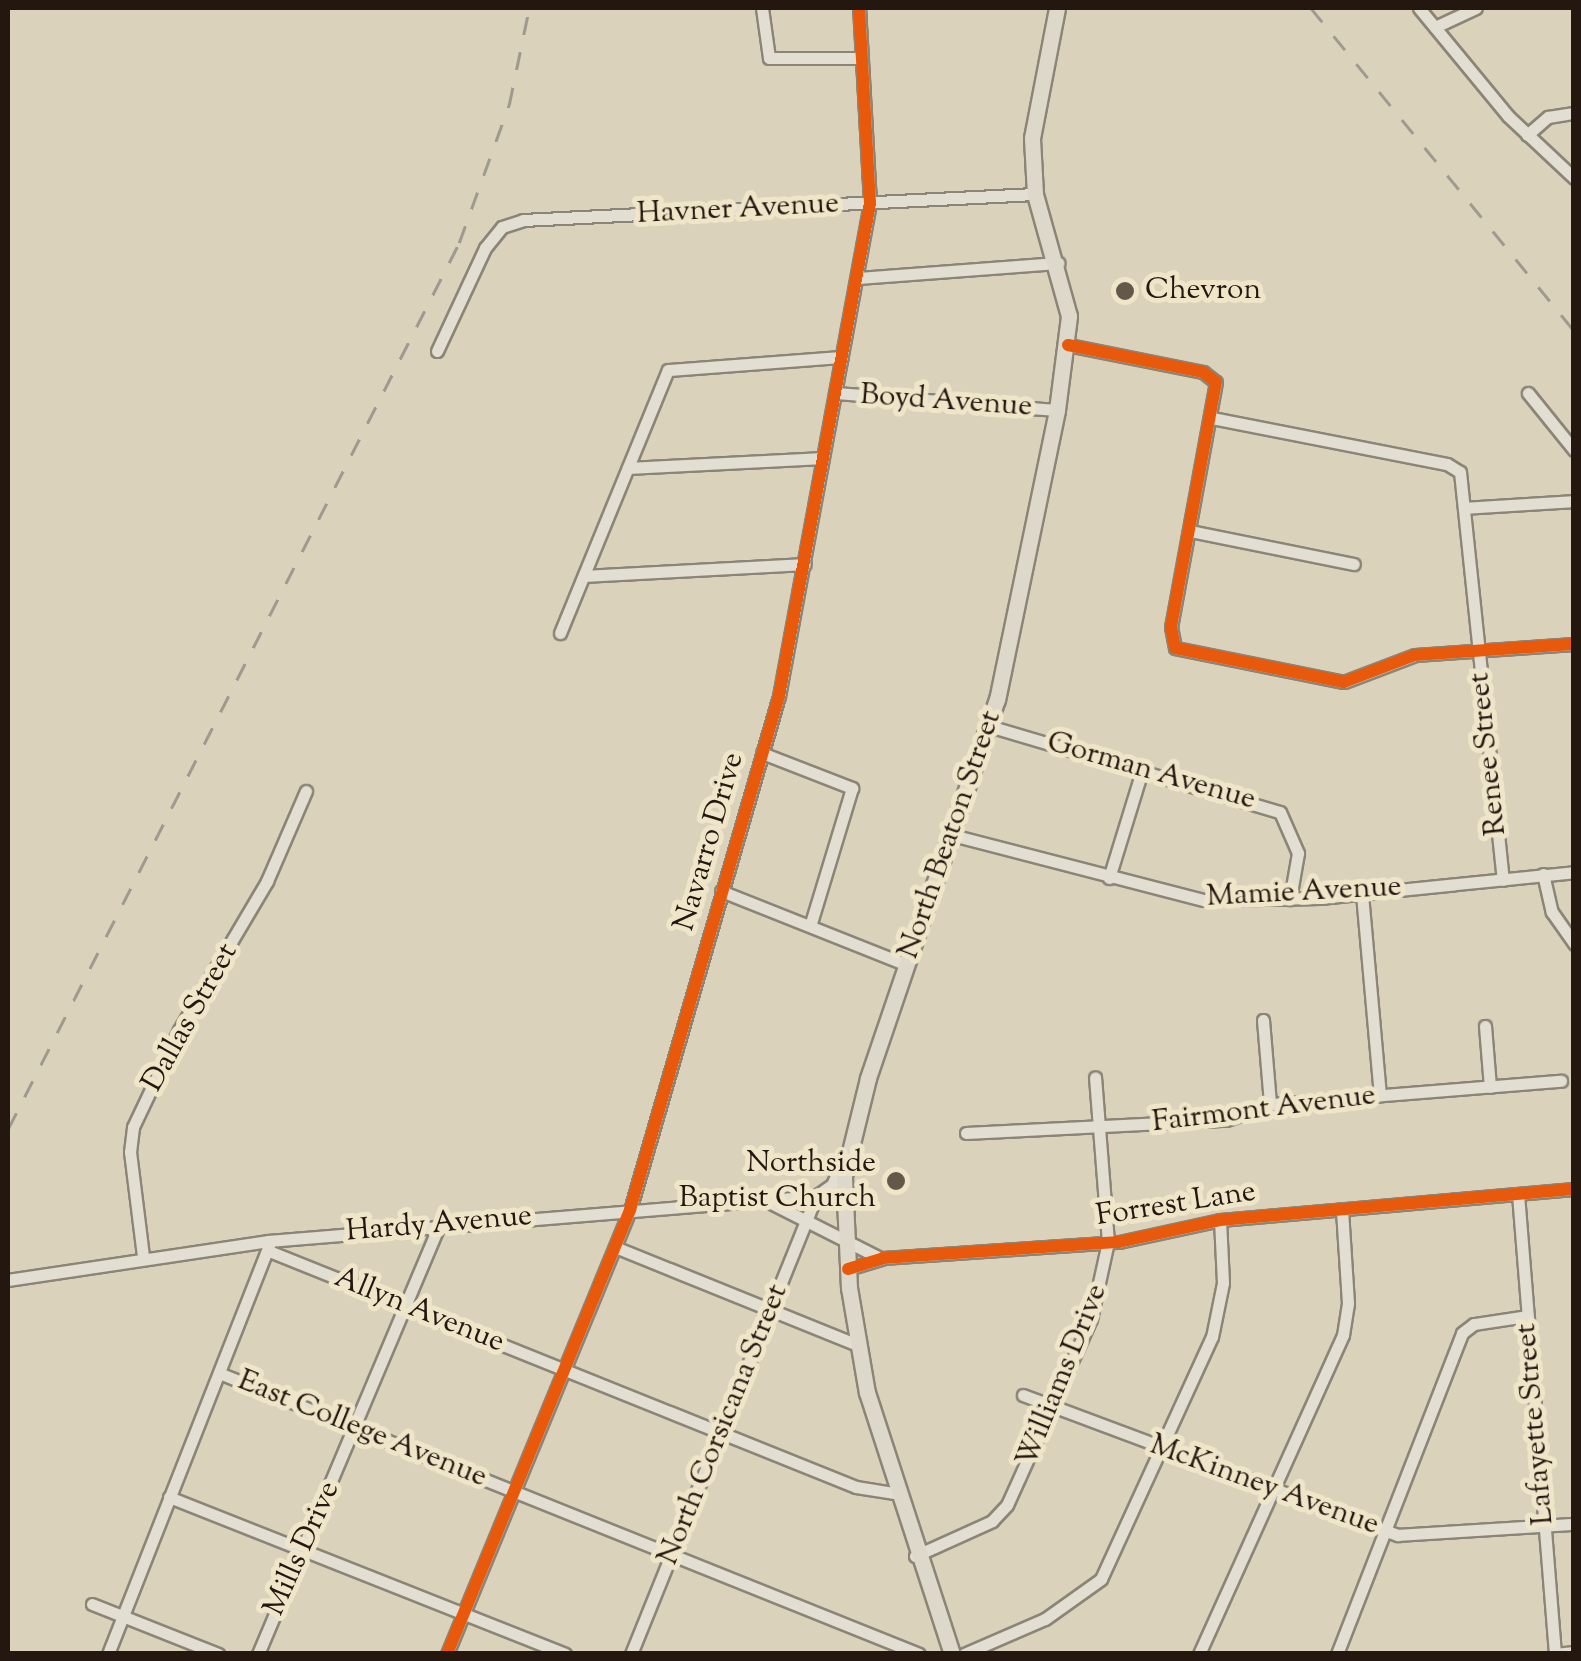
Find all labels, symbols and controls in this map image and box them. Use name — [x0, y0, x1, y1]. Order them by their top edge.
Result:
street label: Havner Avenue — [636, 187, 840, 233]
place label: Chevron — [1145, 273, 1261, 309]
marker: Chevron — [1114, 280, 1136, 302]
street label: Boyd Avenue — [859, 378, 1033, 426]
street label: Renee Street — [1463, 671, 1515, 837]
street label: North Beaton Street — [892, 706, 1010, 964]
street label: Gorman Avenue — [1043, 725, 1259, 819]
street label: Navarro Drive — [667, 749, 753, 935]
street label: Mamie Avenue — [1206, 870, 1402, 916]
street label: Dallas Street — [136, 938, 246, 1098]
street label: Fairmont Avenue — [1150, 1078, 1378, 1142]
place label: Northside Baptist Church — [679, 1146, 876, 1216]
marker: Northside Baptist Church — [885, 1170, 907, 1192]
street label: Forrest Lane — [1094, 1175, 1258, 1235]
street label: Hardy Avenue — [344, 1199, 534, 1251]
street label: Allyn Avenue — [329, 1261, 509, 1361]
street label: North Corsicana Street — [651, 1279, 797, 1571]
street label: Williams Drive — [1010, 1279, 1116, 1473]
street label: Lafayette Street — [1509, 1322, 1563, 1526]
street label: East College Avenue — [232, 1364, 492, 1496]
street label: McKinney Avenue — [1145, 1428, 1383, 1544]
street label: Mills Drive — [257, 1476, 349, 1622]

